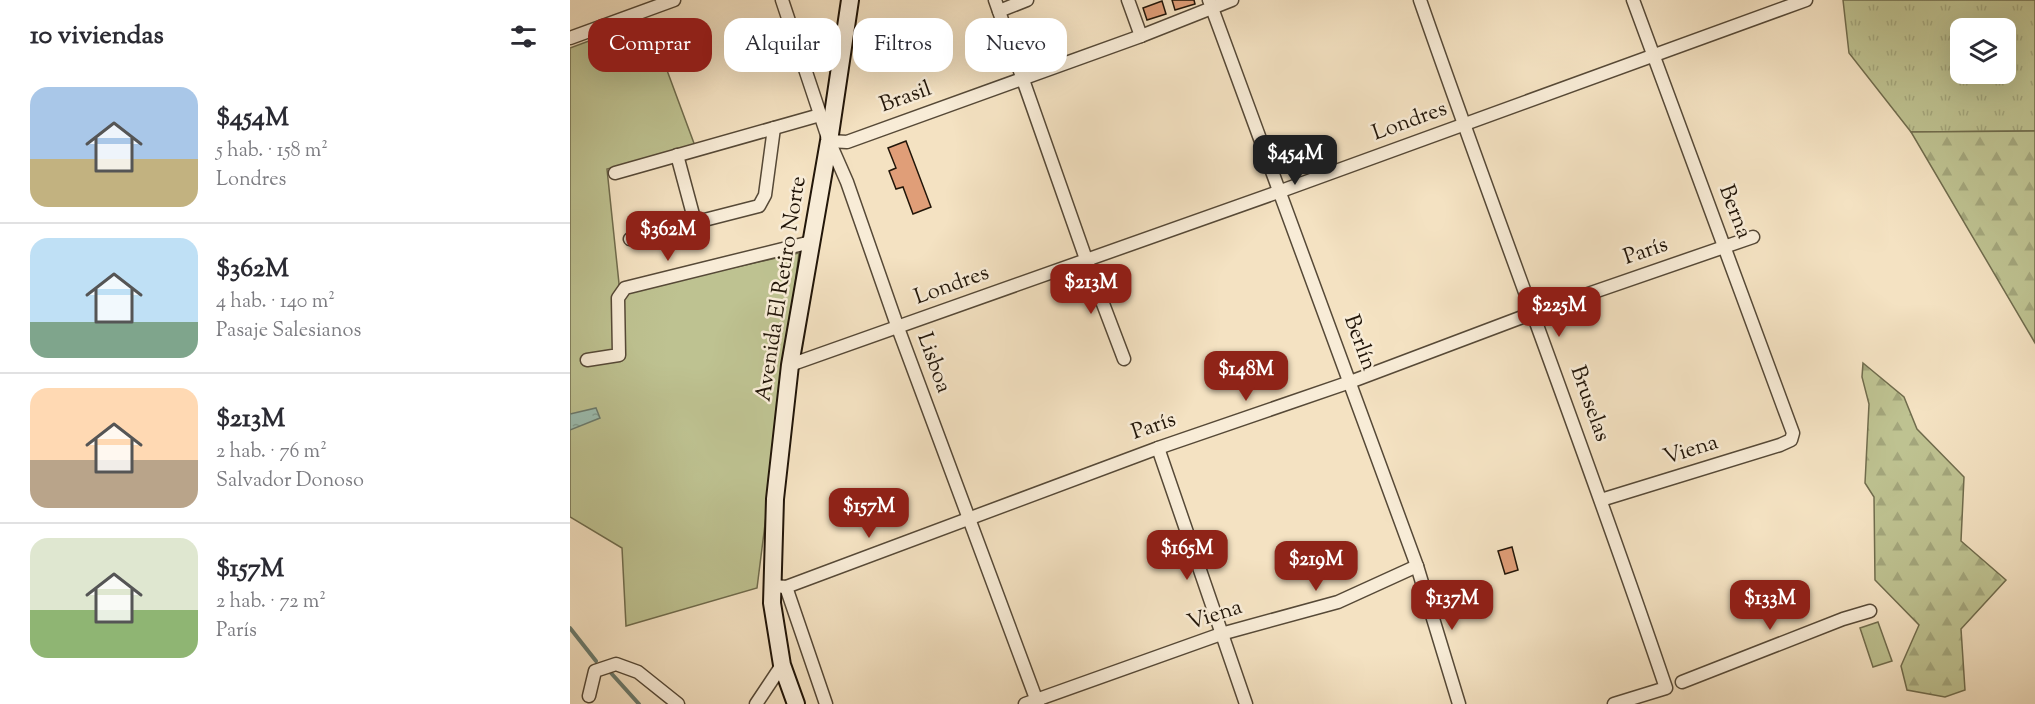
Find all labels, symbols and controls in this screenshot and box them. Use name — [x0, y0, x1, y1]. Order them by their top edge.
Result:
text: 10 viviendas — [30, 18, 164, 55]
chip: Comprar — [588, 18, 712, 72]
chip: Alquilar — [724, 18, 841, 72]
chip: Filtros — [853, 18, 953, 72]
chip: Nuevo — [965, 18, 1067, 72]
map controls — [1950, 18, 2016, 84]
button: layers — [1950, 18, 2016, 84]
icon: filters — [507, 20, 540, 53]
street label: Brasil — [875, 74, 937, 122]
street label: Londres — [1368, 94, 1452, 150]
text: $454M — [216, 100, 289, 137]
icon: home — [78, 111, 150, 183]
pin: $454M — [1253, 135, 1337, 186]
text: 5 hab. · 158 m² — [216, 137, 328, 166]
text: $454M — [1267, 140, 1323, 169]
text: Londres — [216, 166, 286, 195]
street label: Avenida El Retiro Norte — [748, 174, 816, 404]
street label: Berna — [1709, 180, 1759, 244]
pin: $362M — [626, 211, 710, 262]
text: $362M — [640, 216, 696, 245]
street label: París — [1619, 230, 1673, 274]
text: $362M — [216, 251, 289, 288]
street label: Londres — [910, 258, 994, 314]
icon: home — [78, 262, 150, 334]
pin: $213M — [1049, 264, 1133, 315]
text: $213M — [1064, 269, 1118, 298]
pin: $225M — [1517, 287, 1601, 338]
text: 4 hab. · 140 m² — [216, 288, 335, 317]
text: $225M — [1532, 292, 1586, 321]
street label: Berlín — [1334, 310, 1384, 376]
text: Pasaje Salesianos — [216, 317, 361, 346]
street label: Lisboa — [907, 328, 959, 398]
pin: $148M — [1204, 351, 1288, 402]
text: $148M — [1218, 356, 1274, 385]
street label: Bruselas — [1561, 362, 1617, 446]
text: $213M — [216, 401, 285, 438]
street label: París — [1127, 405, 1181, 449]
icon: home — [78, 412, 150, 484]
street label: Viena — [1660, 428, 1722, 474]
text: 2 hab. · 76 m² — [216, 438, 327, 467]
text: Salvador Donoso — [216, 467, 364, 496]
pin: $157M — [827, 488, 911, 539]
text: $157M — [843, 493, 895, 522]
pin: $165M — [1145, 530, 1229, 581]
text: $165M — [1161, 535, 1213, 564]
pin: $219M — [1274, 541, 1358, 592]
text: $219M — [1289, 546, 1343, 575]
text: $157M — [216, 551, 284, 588]
icon: home — [78, 562, 150, 634]
pin: $137M — [1410, 580, 1494, 631]
pin: $133M — [1728, 580, 1812, 631]
text: $137M — [1425, 585, 1479, 614]
text: $133M — [1744, 585, 1796, 614]
text: 2 hab. · 72 m² — [216, 588, 326, 617]
street label: Viena — [1183, 592, 1247, 640]
text: París — [216, 617, 257, 646]

